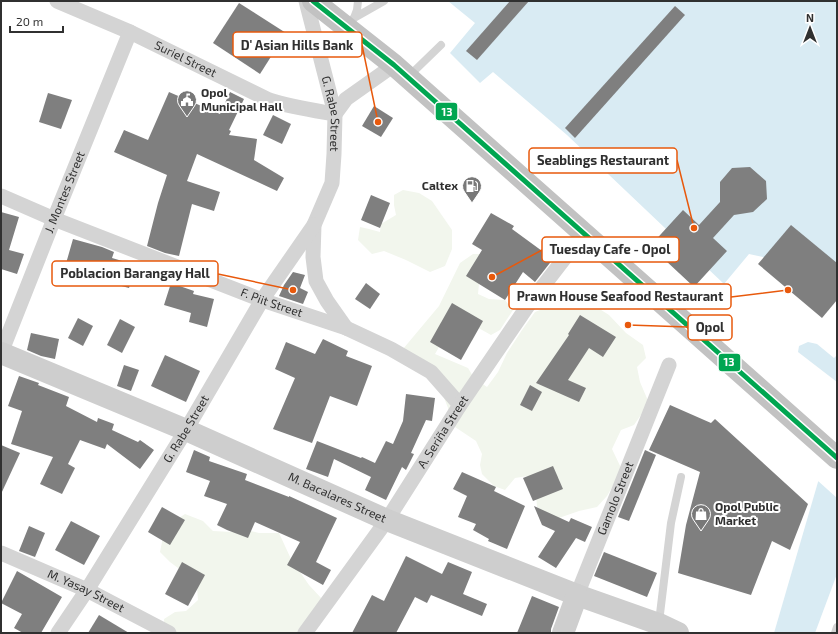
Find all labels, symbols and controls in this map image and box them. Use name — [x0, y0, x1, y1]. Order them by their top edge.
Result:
scale bar — [10, 8, 63, 34]
north arrow — [790, 8, 830, 48]
text: N — [806, 11, 814, 24]
text: 20 m — [16, 14, 43, 28]
callout: D' Asian Hills Bank — [233, 32, 362, 57]
street label: Suriel Street — [153, 37, 219, 79]
text: D' Asian Hills Bank — [241, 37, 354, 53]
street label: G. Rabe Street — [320, 74, 343, 152]
place label: Opol Municipal Hall — [201, 85, 282, 113]
public building icon: Opol Municipal Hall — [176, 89, 198, 117]
line badge: 13 — [435, 102, 458, 121]
text: 13 — [442, 105, 453, 118]
street label: J. Montes Street — [41, 148, 87, 235]
callout: Seablings Restaurant — [529, 148, 677, 173]
text: Seablings Restaurant — [537, 152, 670, 168]
fuel station icon: Caltex — [461, 175, 483, 203]
place label: Caltex — [422, 178, 458, 192]
callout: Tuesday Cafe - Opol — [542, 237, 679, 262]
text: Tuesday Cafe - Opol — [550, 241, 671, 257]
callout: Poblacion Barangay Hall — [52, 261, 218, 286]
text: Poblacion Barangay Hall — [60, 265, 211, 281]
street label: F. Piit Street — [239, 284, 305, 319]
callout: Prawn House Seafood Restaurant — [509, 284, 731, 309]
text: Prawn House Seafood Restaurant — [517, 288, 724, 304]
callout: Opol — [688, 315, 732, 340]
text: Opol — [696, 319, 725, 335]
line badge: 13 — [718, 353, 741, 372]
text: 13 — [724, 355, 735, 368]
street label: G. Rabe Street — [160, 392, 211, 465]
street label: A. Seriña Street — [414, 392, 471, 470]
street label: Gamolo Street — [594, 459, 636, 537]
street label: M. Bacalares Street — [286, 469, 389, 525]
place label: Opol Public Market — [715, 499, 779, 527]
shop icon: Opol Public Market — [690, 503, 712, 531]
street label: M. Yasay Street — [46, 566, 127, 615]

